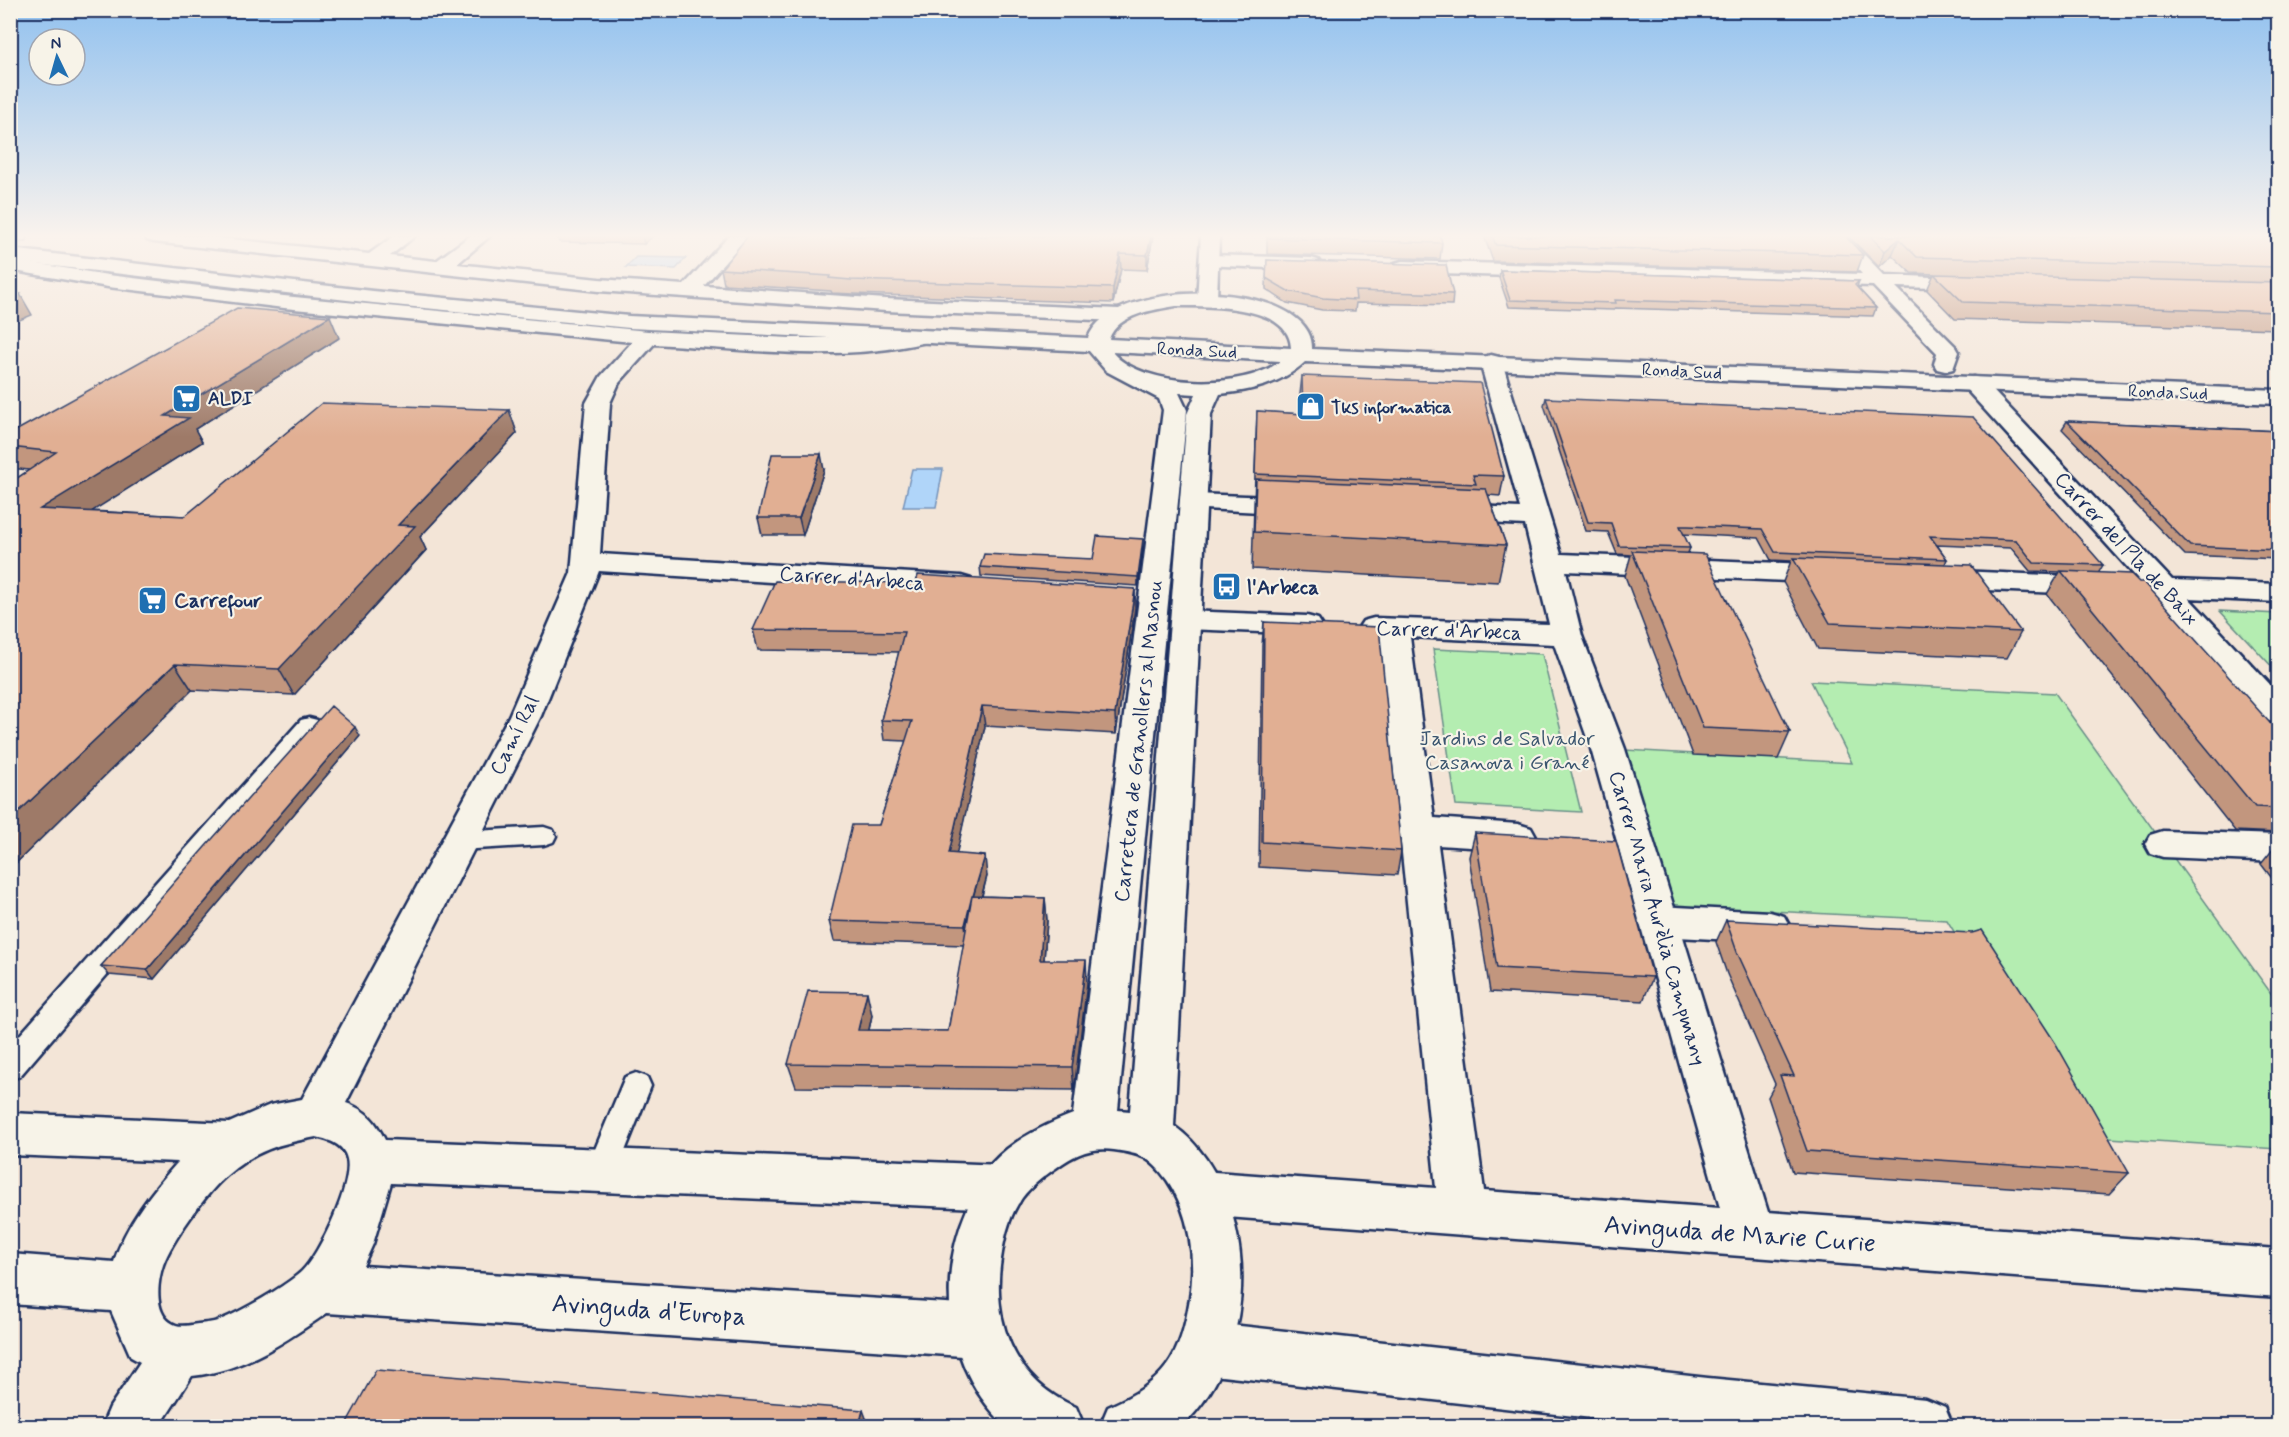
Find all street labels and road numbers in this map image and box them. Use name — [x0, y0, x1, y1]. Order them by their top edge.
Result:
street label: Ronda Sud — [1156, 337, 1238, 365]
street label: Ronda Sud — [1641, 358, 1723, 386]
street label: Ronda Sud — [2127, 380, 2209, 406]
street label: Carrer del Pla de Baix — [2048, 466, 2205, 631]
street label: Carrer d'Arbeca — [778, 560, 926, 598]
street label: Carretera de Granollers al Masnou — [1108, 579, 1170, 903]
street label: Carrer d'Arbeca — [1376, 614, 1522, 648]
street label: Camí Ral — [484, 691, 546, 780]
street label: Carrer Maria Aurèlia Campmany — [1602, 768, 1713, 1069]
street label: Avinguda de Marie Curie — [1603, 1209, 1877, 1263]
street label: Avinguda d'Europa — [550, 1287, 747, 1337]

